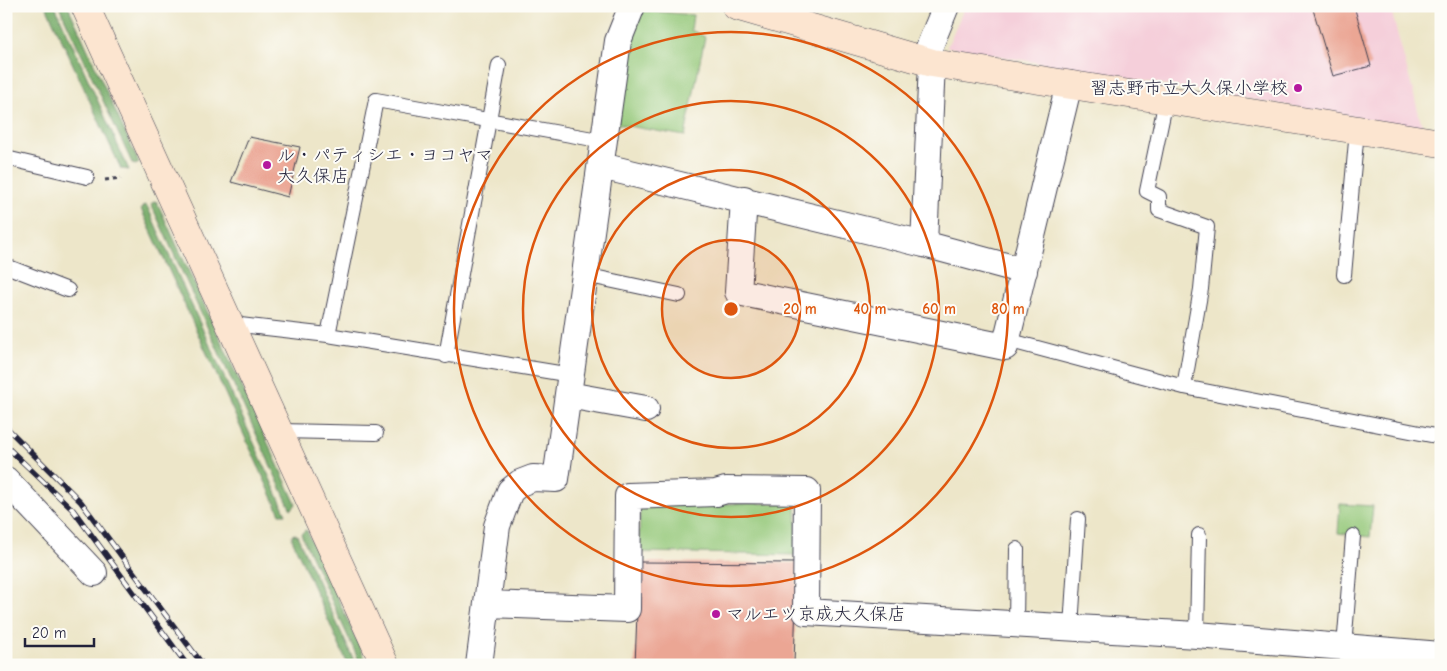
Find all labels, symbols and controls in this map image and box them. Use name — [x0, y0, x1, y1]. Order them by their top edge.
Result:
place label: 習志野市立大久保小学校 — [1090, 78, 1288, 99]
marker: 習志野市立大久保小学校 — [1292, 82, 1304, 94]
place label: ル・パティシエ・ヨコヤマ 大久保店 — [277, 145, 493, 187]
marker: ル・パティシエ・ヨコヤマ 大久保店 — [261, 159, 273, 171]
centre of rings — [722, 300, 740, 318]
text: 20 m — [783, 300, 817, 318]
text: 40 m — [854, 300, 887, 318]
text: 60 m — [922, 300, 956, 318]
text: 80 m — [991, 300, 1025, 318]
place label: マルエツ京成大久保店 — [726, 604, 906, 625]
marker: マルエツ京成大久保店 — [710, 608, 722, 620]
scale bar — [25, 616, 94, 648]
text: 20 m — [32, 624, 66, 642]

